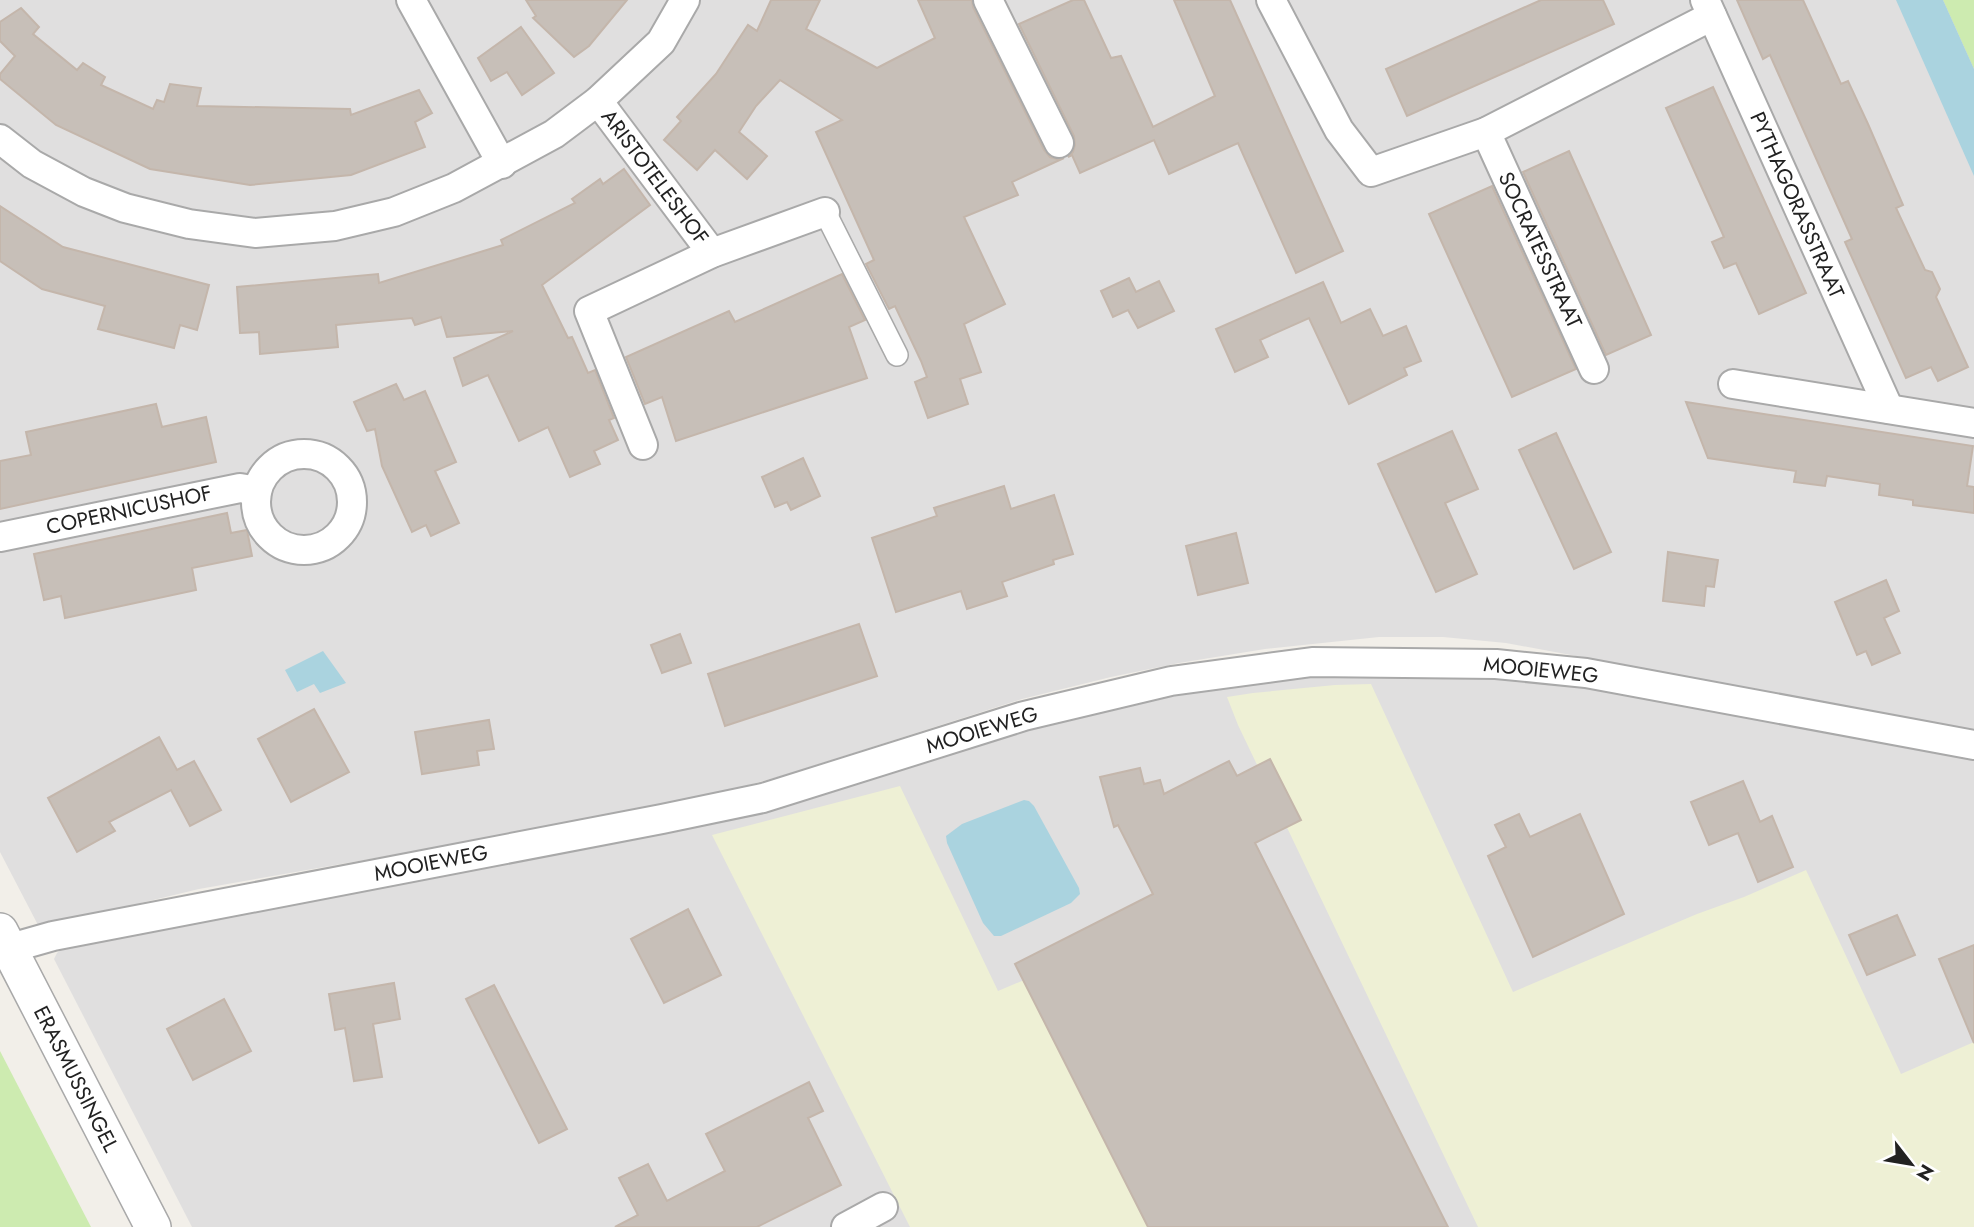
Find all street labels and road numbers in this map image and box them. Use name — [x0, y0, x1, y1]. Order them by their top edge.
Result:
street label: ARISTOTELESHOF — [594, 103, 716, 251]
street label: PYTHAGORASSTRAAT — [1742, 107, 1852, 303]
street label: SOCRATESSTRAAT — [1491, 167, 1589, 333]
street label: COPERNICUSHOF — [44, 478, 214, 542]
street label: MOOIEWEG — [1482, 649, 1600, 691]
street label: MOOIEWEG — [922, 699, 1042, 761]
street label: MOOIEWEG — [371, 837, 491, 889]
street label: ERASMUSSINGEL — [26, 1001, 126, 1158]

